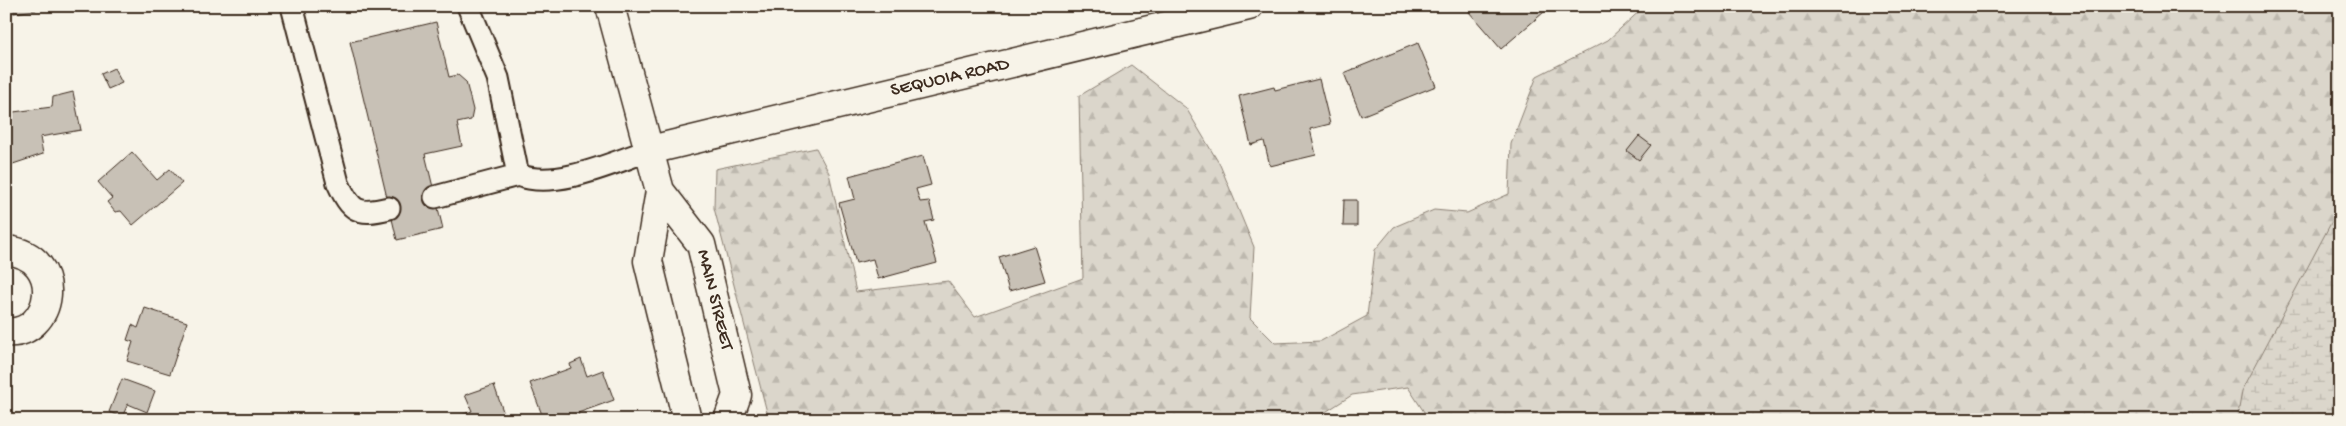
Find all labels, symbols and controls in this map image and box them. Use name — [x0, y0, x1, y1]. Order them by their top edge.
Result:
street label: SEQUOIA ROAD — [888, 53, 1012, 103]
street label: MAIN STREET — [690, 247, 738, 353]

